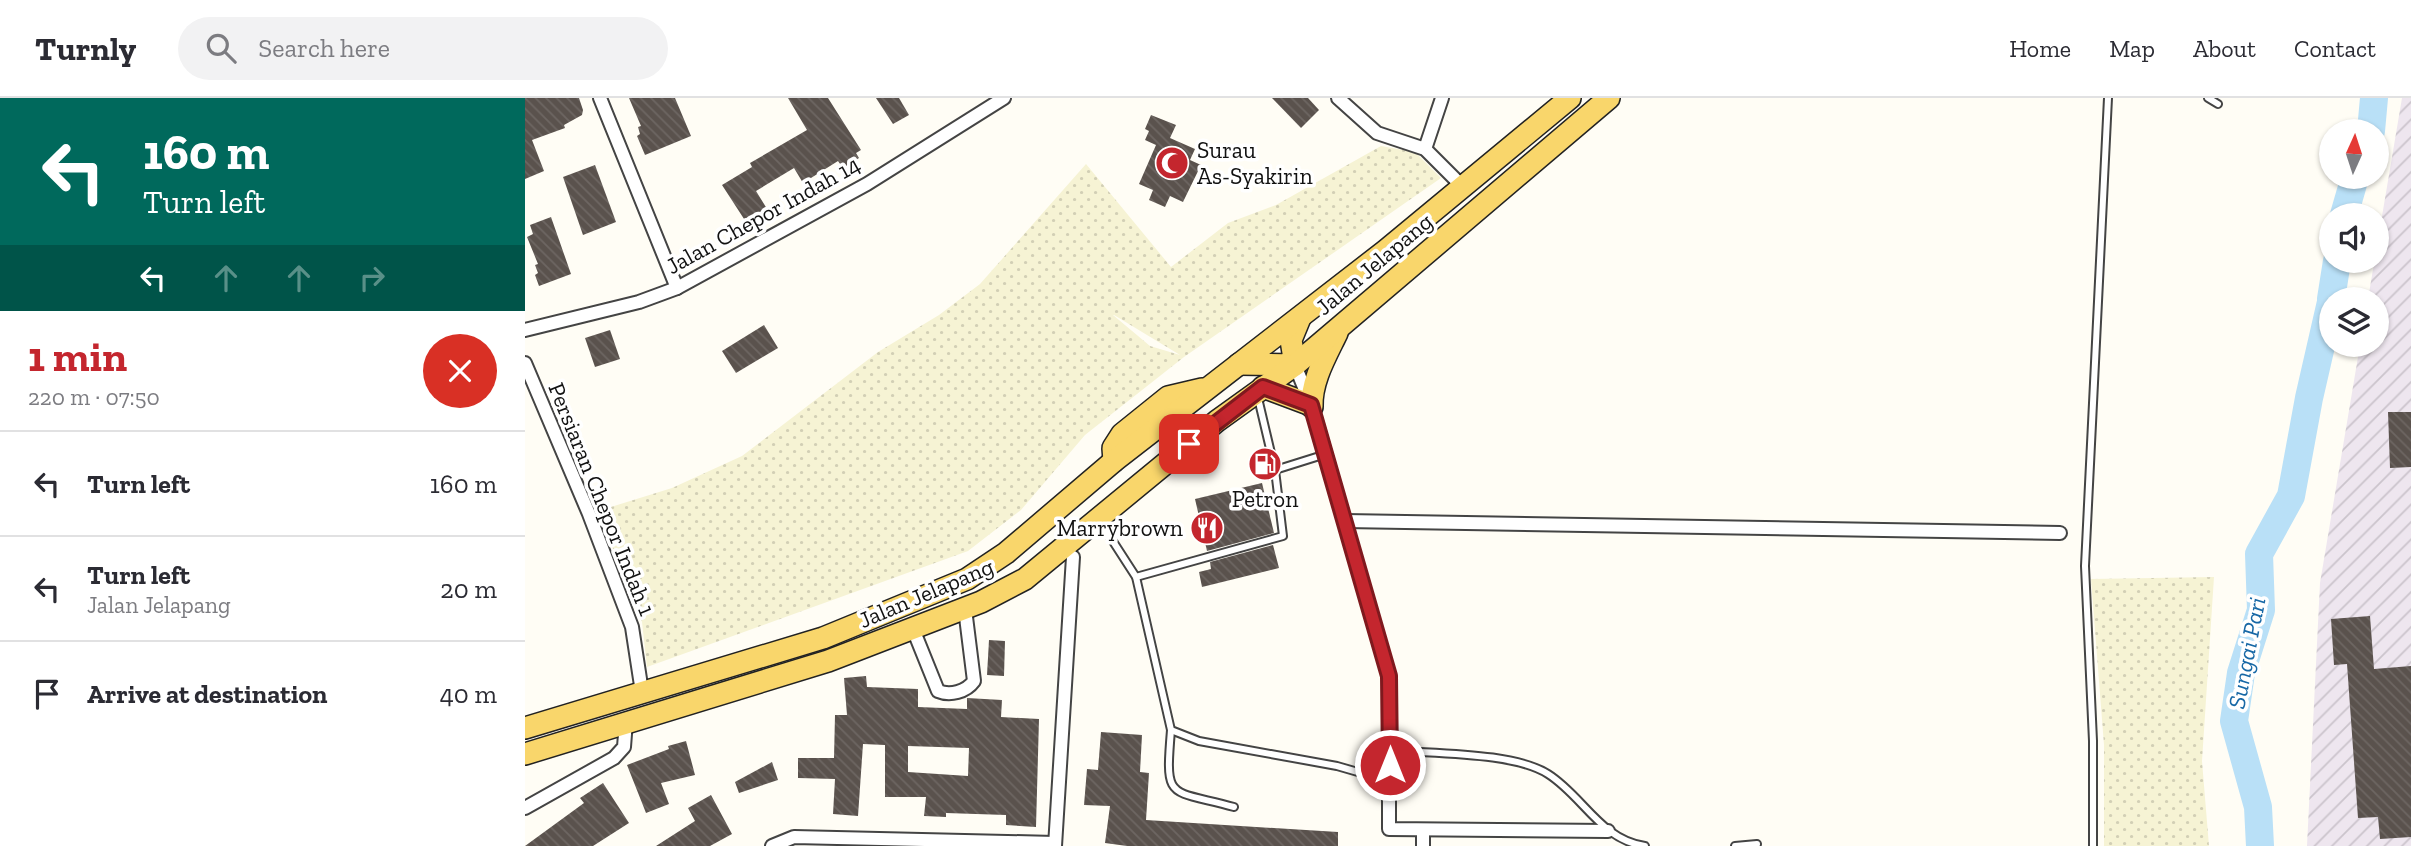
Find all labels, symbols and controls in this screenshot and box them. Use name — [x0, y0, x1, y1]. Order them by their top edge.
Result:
search box — [178, 17, 668, 80]
text: Turnly — [35, 29, 136, 68]
icon: search — [202, 29, 240, 67]
text: Search here — [258, 32, 390, 64]
text: Home — [2009, 34, 2071, 63]
text: Map — [2109, 34, 2155, 63]
text: About — [2193, 34, 2256, 63]
text: Contact — [2294, 34, 2376, 63]
north arrow — [2319, 119, 2389, 189]
map controls — [2319, 119, 2389, 357]
text: 160 m — [143, 123, 269, 182]
icon: left — [28, 126, 119, 217]
place label: Surau As-Syakirin — [1197, 136, 1313, 190]
mosque icon: Surau As-Syakirin — [1153, 144, 1191, 182]
street label: Jalan Chepor Indah 14 — [661, 150, 865, 280]
text: Turn left — [143, 183, 265, 221]
button: sound — [2319, 203, 2389, 273]
street label: Jalan Jelapang — [1310, 207, 1438, 321]
icon: left — [134, 259, 172, 297]
icon: ahead — [207, 259, 245, 297]
icon: ahead — [280, 259, 318, 297]
icon: right — [353, 259, 391, 297]
button: layers — [2319, 287, 2389, 357]
text: 1 min — [28, 331, 127, 382]
button: close — [423, 334, 497, 408]
street label: Persiaran Chepor Indah 1 — [542, 379, 662, 620]
text: 220 m · 07:50 — [28, 383, 160, 411]
pin — [1159, 414, 1219, 474]
icon: arrive — [1170, 425, 1208, 463]
fuel station icon: Petron — [1246, 445, 1284, 483]
icon: left — [28, 465, 66, 503]
text: Turn left — [87, 468, 190, 500]
text: 160 m — [430, 468, 497, 500]
place label: Petron — [1232, 485, 1298, 513]
restaurant icon: Marrybrown — [1188, 509, 1226, 547]
place label: Marrybrown — [1056, 514, 1183, 542]
street label: Jalan Jelapang — [854, 552, 998, 634]
text: Turn left — [87, 559, 190, 591]
icon: left — [28, 570, 66, 608]
text: 20 m — [440, 573, 497, 605]
text: Jalan Jelapang — [87, 591, 231, 619]
water label: Sungai Pari — [2221, 595, 2272, 711]
icon: arrive — [28, 675, 66, 713]
text: Arrive at destination — [87, 678, 327, 710]
text: 40 m — [440, 678, 497, 710]
position arrow — [1353, 728, 1427, 802]

